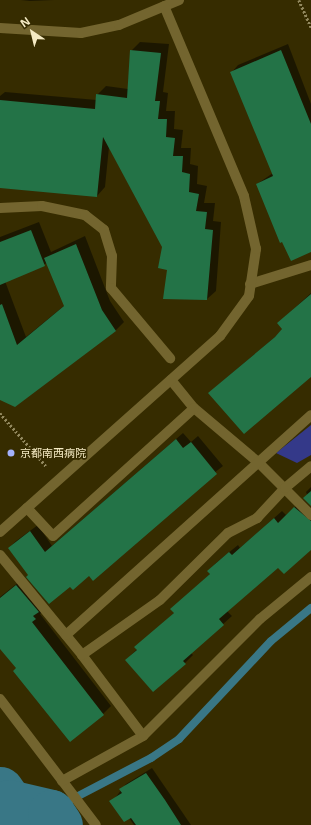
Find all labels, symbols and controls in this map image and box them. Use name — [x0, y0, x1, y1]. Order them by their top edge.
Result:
north arrow — [12, 12, 52, 52]
text: N — [17, 13, 33, 30]
place label: 京都南西病院 — [20, 446, 86, 460]
marker: 京都南西病院 — [5, 447, 17, 459]

